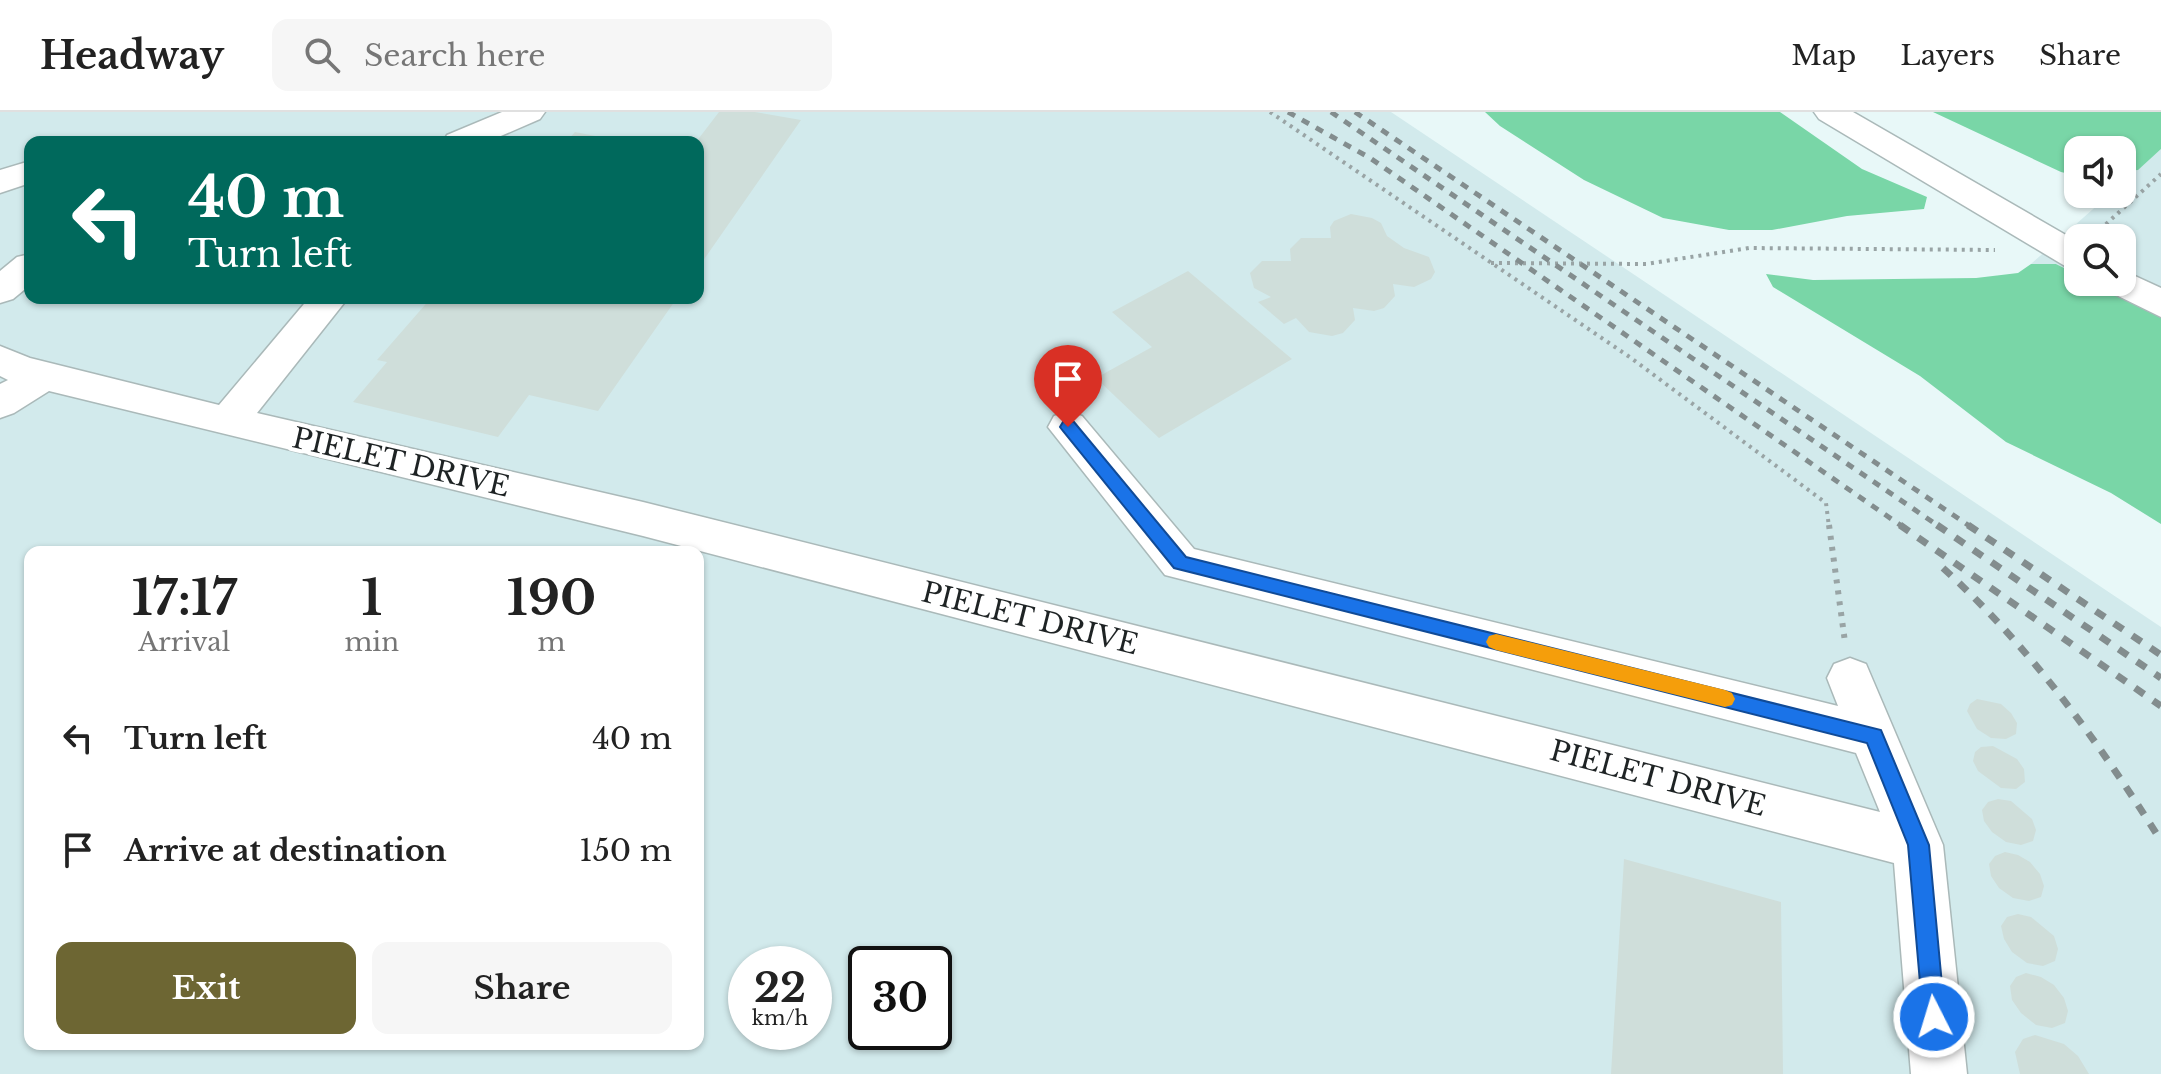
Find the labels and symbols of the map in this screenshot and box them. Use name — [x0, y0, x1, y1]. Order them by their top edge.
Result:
pin — [1034, 345, 1102, 427]
street label: PIELET DRIVE — [289, 420, 513, 504]
street label: PIELET DRIVE — [918, 575, 1142, 662]
street label: PIELET DRIVE — [1546, 733, 1770, 824]
speed limit sign: 30 — [848, 946, 952, 1050]
position arrow — [1892, 975, 1976, 1059]

